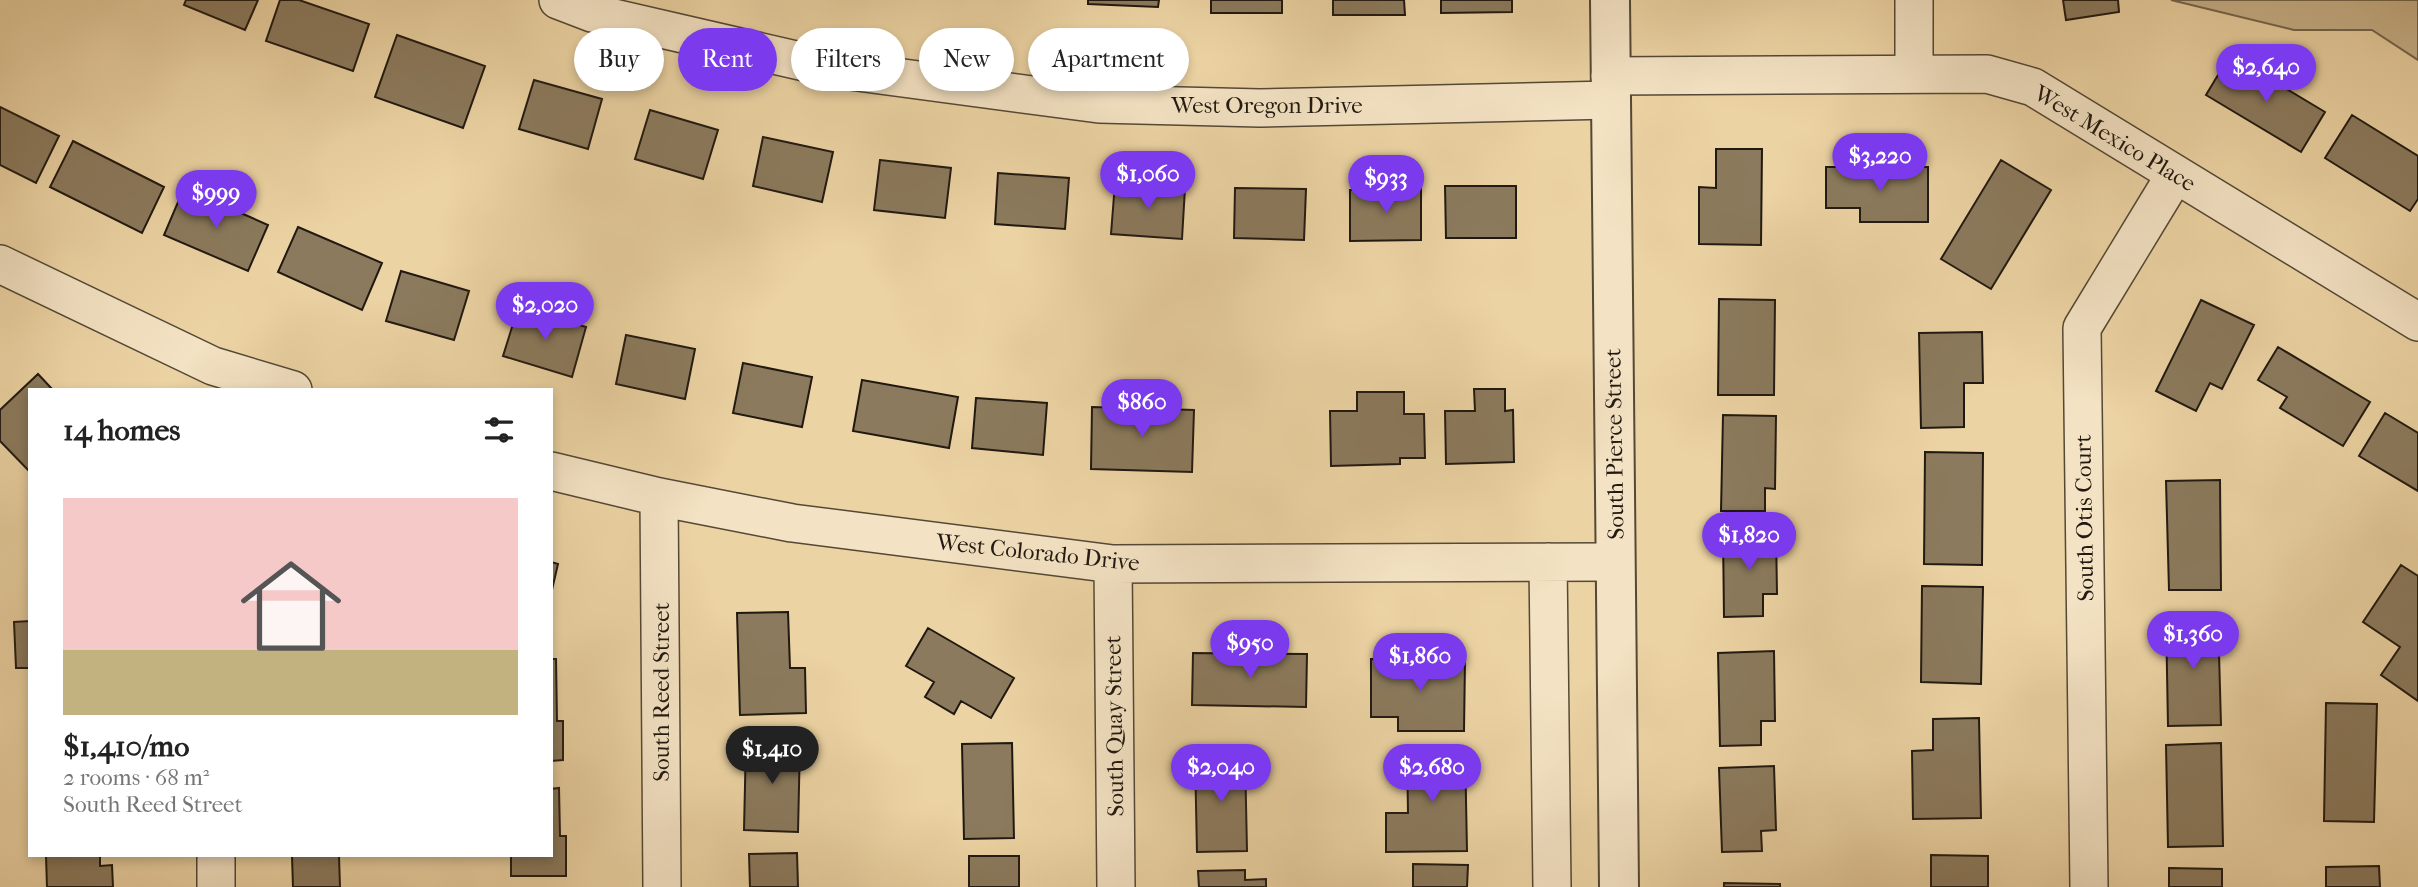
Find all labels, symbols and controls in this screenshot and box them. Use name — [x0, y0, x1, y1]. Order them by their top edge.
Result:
chip: Buy — [574, 28, 664, 91]
chip: Rent — [678, 28, 777, 91]
chip: Filters — [791, 28, 905, 91]
chip: New — [919, 28, 1014, 91]
chip: Apartment — [1028, 28, 1189, 91]
pin: $2,640 — [2209, 44, 2323, 104]
text: $2,640 — [2232, 53, 2300, 80]
street label: West Mexico Place — [2028, 79, 2200, 197]
street label: West Oregon Drive — [1170, 92, 1363, 119]
pin: $3,220 — [1823, 134, 1937, 193]
text: $3,220 — [1848, 142, 1912, 169]
pin: $1,060 — [1091, 152, 1205, 211]
pin: $933 — [1345, 156, 1427, 215]
text: $1,060 — [1116, 160, 1180, 187]
text: $933 — [1364, 164, 1408, 191]
pin: $999 — [175, 170, 257, 230]
text: $999 — [192, 179, 240, 206]
pin: $2,020 — [488, 282, 602, 342]
text: $2,020 — [512, 291, 578, 318]
street label: South Pierce Street — [1599, 348, 1630, 540]
pin: $860 — [1101, 380, 1183, 439]
text: $860 — [1117, 388, 1167, 415]
icon: filters — [480, 411, 518, 449]
text: 14 homes — [63, 413, 180, 448]
street label: South Otis Court — [2070, 434, 2099, 602]
pin: $1,820 — [1692, 512, 1806, 572]
text: $1,820 — [1718, 521, 1780, 548]
street label: West Colorado Drive — [934, 528, 1141, 577]
icon: home — [228, 543, 354, 669]
street label: South Reed Street — [648, 602, 675, 782]
pin: $1,360 — [2136, 612, 2250, 671]
pin: $950 — [1209, 620, 1291, 680]
text: $1,360 — [2163, 620, 2223, 647]
text: $950 — [1226, 629, 1274, 656]
pin: $1,860 — [1363, 634, 1477, 693]
street label: South Quay Street — [1099, 635, 1130, 817]
text: $1,860 — [1389, 642, 1451, 669]
pin: $1,410 — [715, 726, 829, 786]
text: $1,410/mo — [63, 729, 189, 764]
text: $1,410 — [742, 735, 802, 762]
pin: $2,040 — [1164, 744, 1278, 804]
pin: $2,680 — [1375, 744, 1489, 804]
text: $2,040 — [1187, 753, 1255, 780]
text: $2,680 — [1399, 753, 1465, 780]
text: 2 rooms · 68 m² — [63, 764, 209, 791]
text: South Reed Street — [63, 791, 243, 818]

